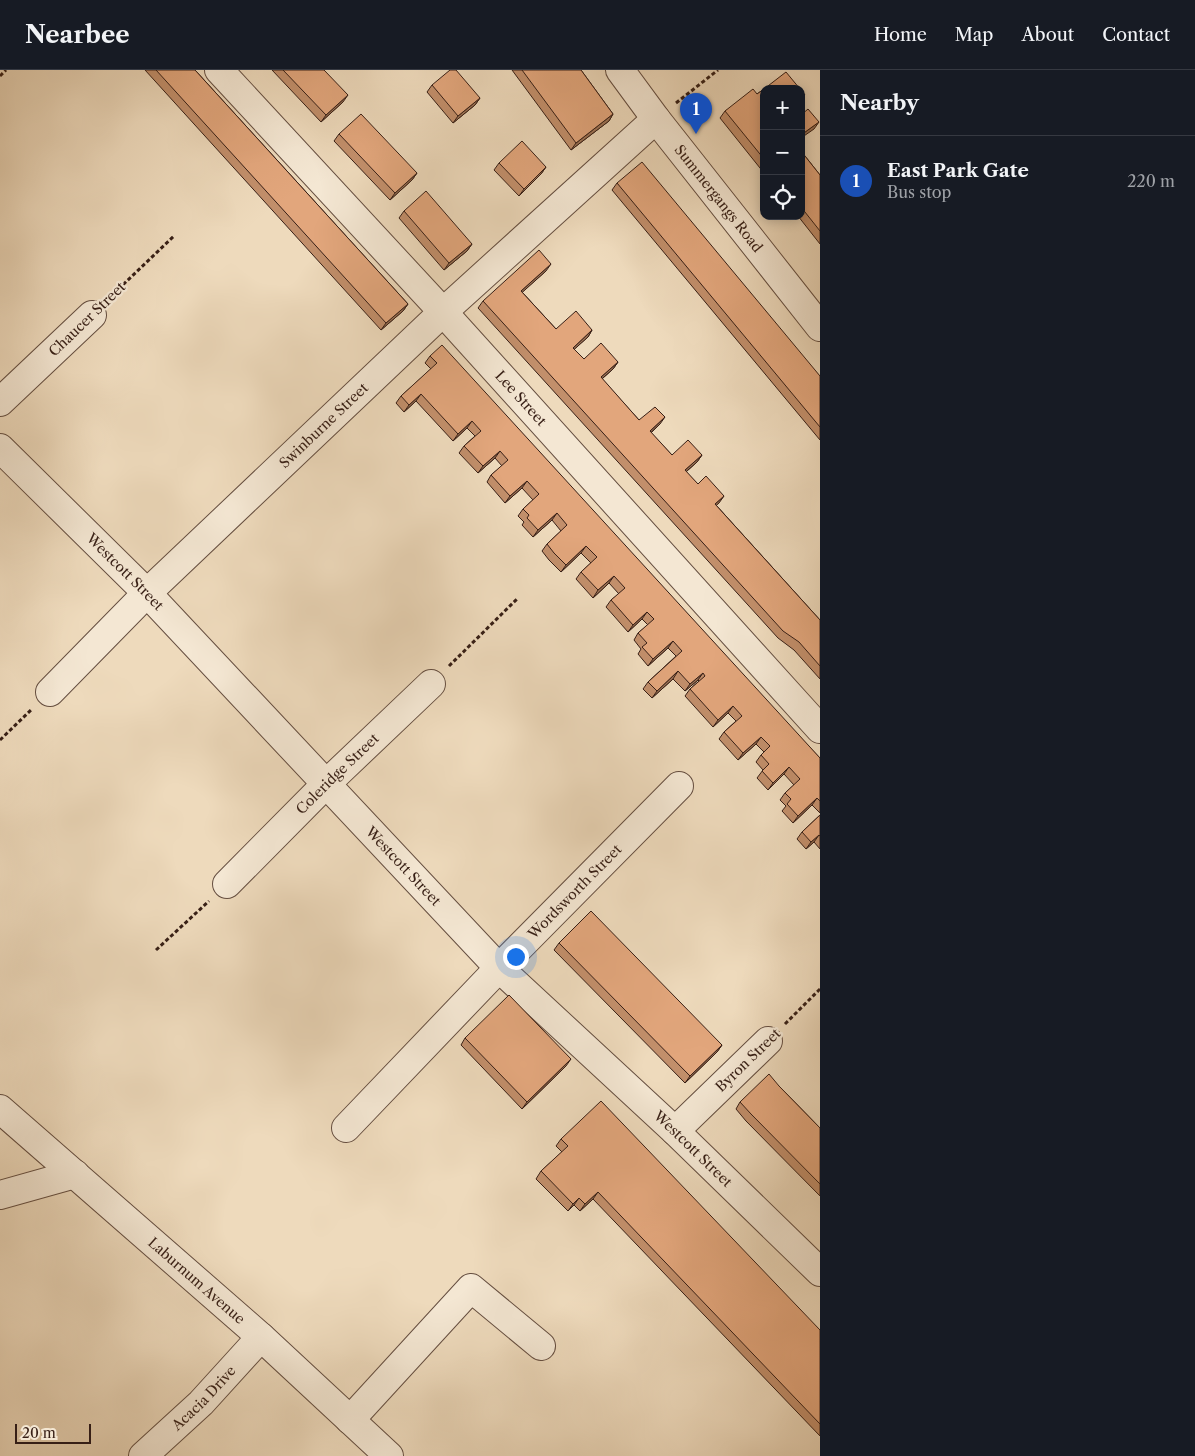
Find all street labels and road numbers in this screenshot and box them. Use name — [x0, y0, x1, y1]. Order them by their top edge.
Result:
street label: Summergangs Road — [671, 141, 767, 256]
street label: Chaucer Street — [45, 278, 129, 360]
street label: Lee Street — [491, 367, 551, 430]
street label: Swinburne Street — [275, 379, 372, 472]
street label: Westcott Street — [82, 529, 168, 614]
street label: Coleridge Street — [292, 729, 383, 818]
street label: Westcott Street — [361, 822, 445, 910]
street label: Wordsworth Street — [523, 840, 625, 943]
street label: Byron Street — [712, 1024, 784, 1096]
street label: Westcott Street — [649, 1106, 736, 1191]
street label: Laburnum Avenue — [144, 1233, 249, 1328]
street label: Acacia Drive — [167, 1362, 240, 1435]

